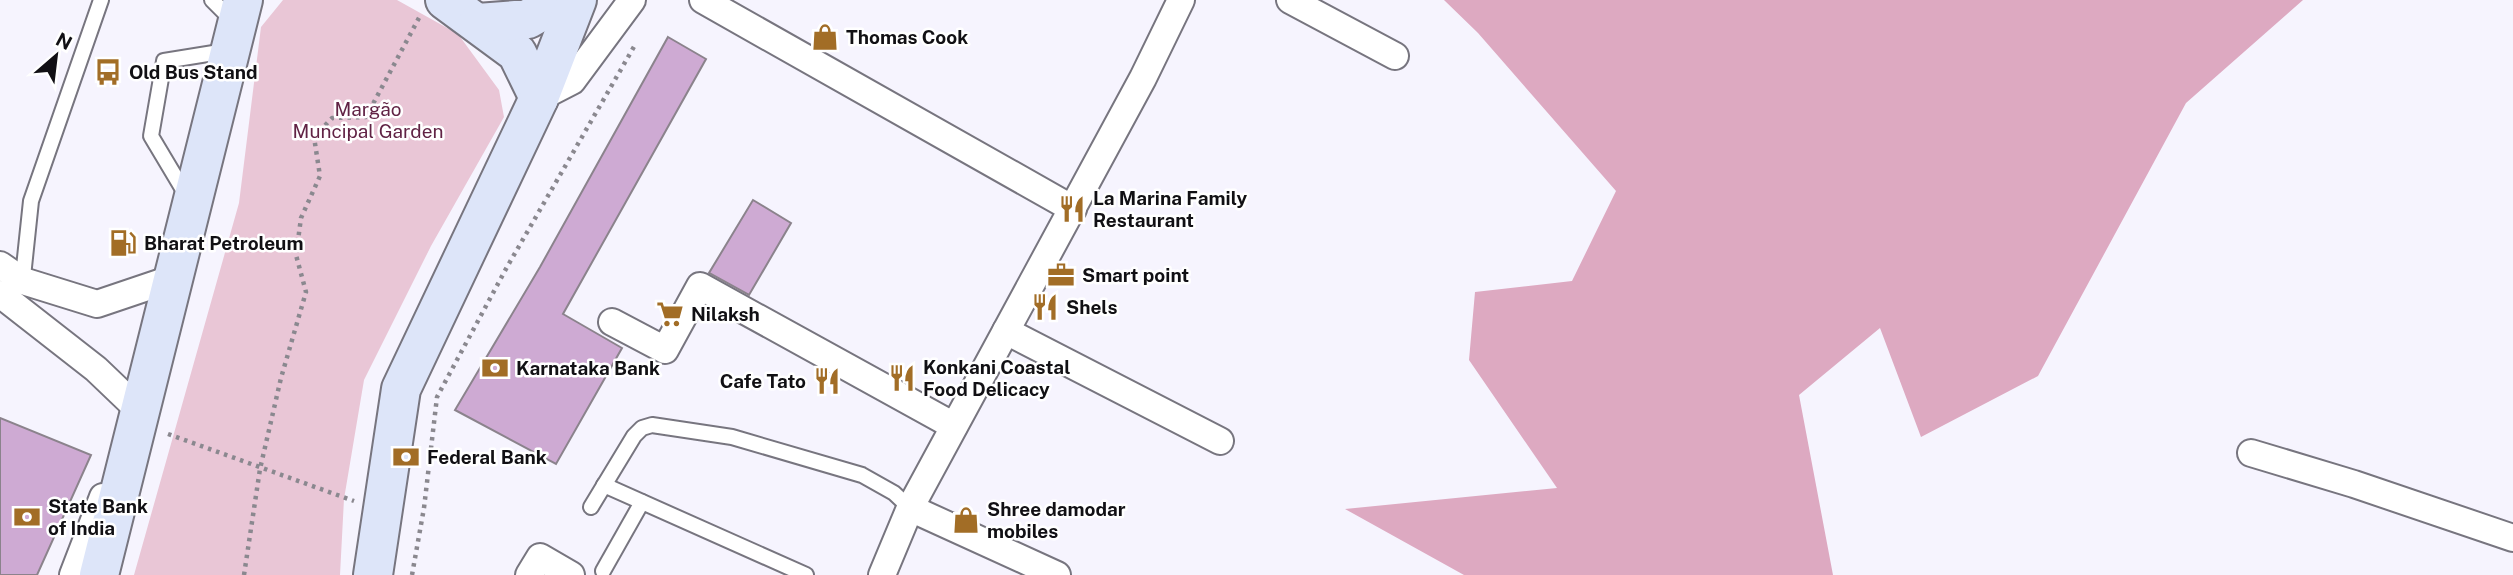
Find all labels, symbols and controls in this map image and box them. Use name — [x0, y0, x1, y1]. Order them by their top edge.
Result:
north arrow — [21, 21, 91, 91]
shop icon: Thomas Cook — [810, 22, 840, 52]
place label: Thomas Cook — [846, 26, 968, 48]
text: N — [52, 28, 76, 54]
bus stop icon: Old Bus Stand — [93, 57, 123, 87]
place label: Old Bus Stand — [129, 61, 258, 83]
park label: Margão Muncipal Garden — [293, 98, 443, 142]
place label: La Marina Family Restaurant — [1093, 187, 1247, 231]
restaurant icon: La Marina Family Restaurant — [1057, 194, 1087, 224]
fuel station icon: Bharat Petroleum — [108, 228, 138, 258]
place label: Bharat Petroleum — [144, 232, 304, 254]
office icon: Smart point — [1046, 260, 1076, 290]
place label: Smart point — [1082, 264, 1189, 286]
restaurant icon: Shels — [1030, 292, 1060, 322]
place label: Shels — [1066, 296, 1117, 318]
supermarket icon: Nilaksh — [655, 299, 685, 329]
place label: Nilaksh — [691, 303, 760, 325]
bank icon: Karnataka Bank — [480, 353, 510, 383]
place label: Konkani Coastal Food Delicacy — [923, 356, 1070, 400]
place label: Karnataka Bank — [516, 357, 660, 379]
restaurant icon: Konkani Coastal Food Delicacy — [887, 363, 917, 393]
restaurant icon: Cafe Tato — [812, 366, 842, 396]
place label: Cafe Tato — [720, 370, 806, 392]
bank icon: Federal Bank — [391, 442, 421, 472]
place label: Federal Bank — [427, 446, 547, 468]
place label: State Bank of India — [48, 495, 148, 539]
place label: Shree damodar mobiles — [987, 498, 1126, 542]
bank icon: State Bank of India — [12, 502, 42, 532]
shop icon: Shree damodar mobiles — [951, 505, 981, 535]

